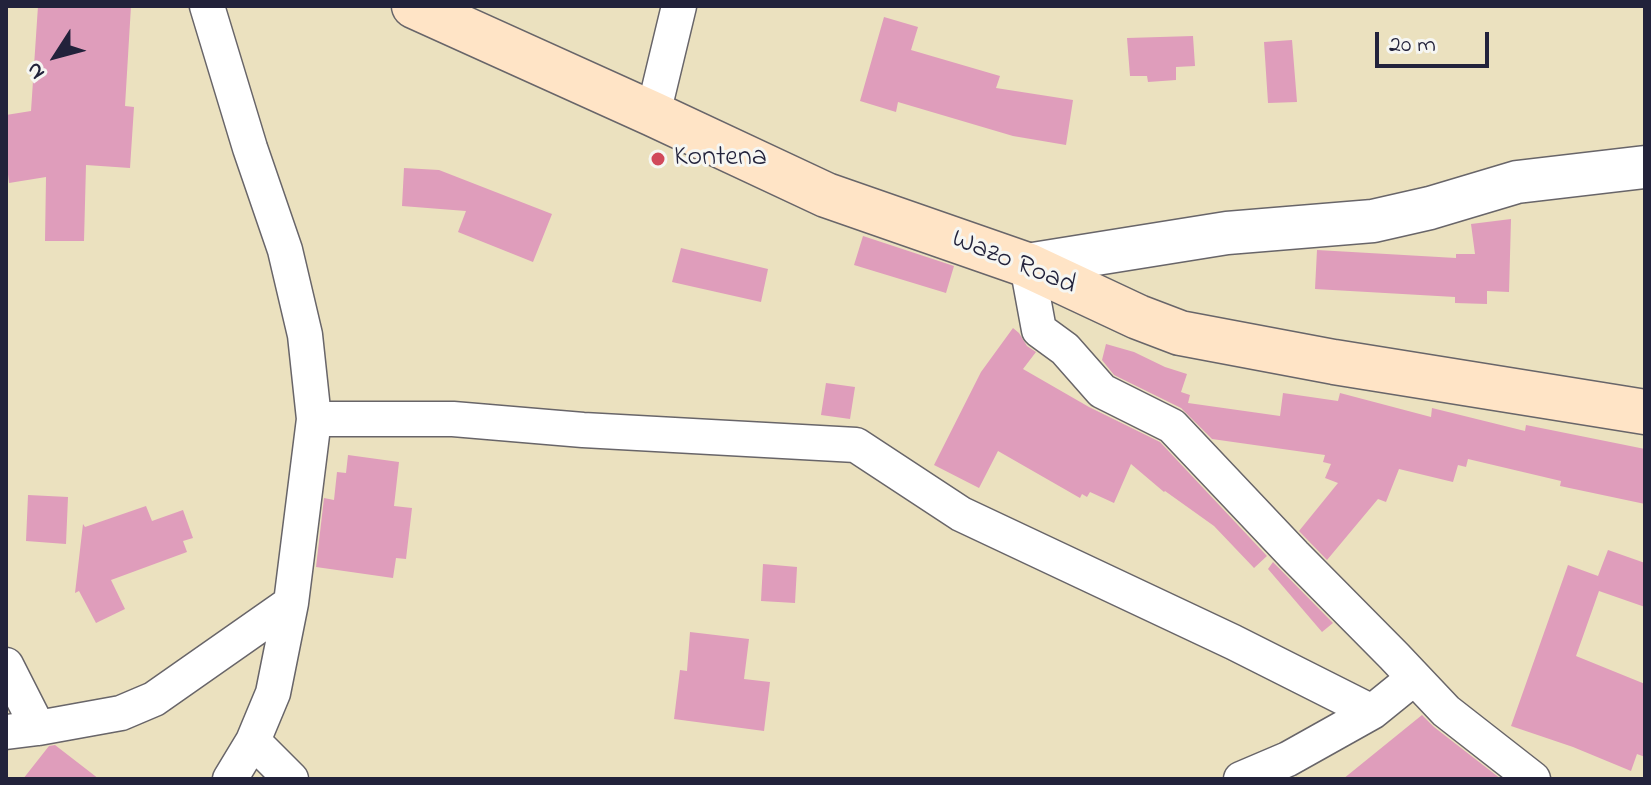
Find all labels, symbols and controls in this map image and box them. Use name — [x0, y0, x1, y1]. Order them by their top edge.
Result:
north arrow — [16, 16, 96, 96]
scale bar — [1379, 16, 1493, 66]
text: 20 m — [1389, 28, 1436, 63]
text: N — [19, 55, 54, 86]
place label: Kontena — [674, 142, 767, 176]
marker: Kontena — [649, 150, 667, 168]
street label: Wazo Road — [946, 224, 1080, 304]

